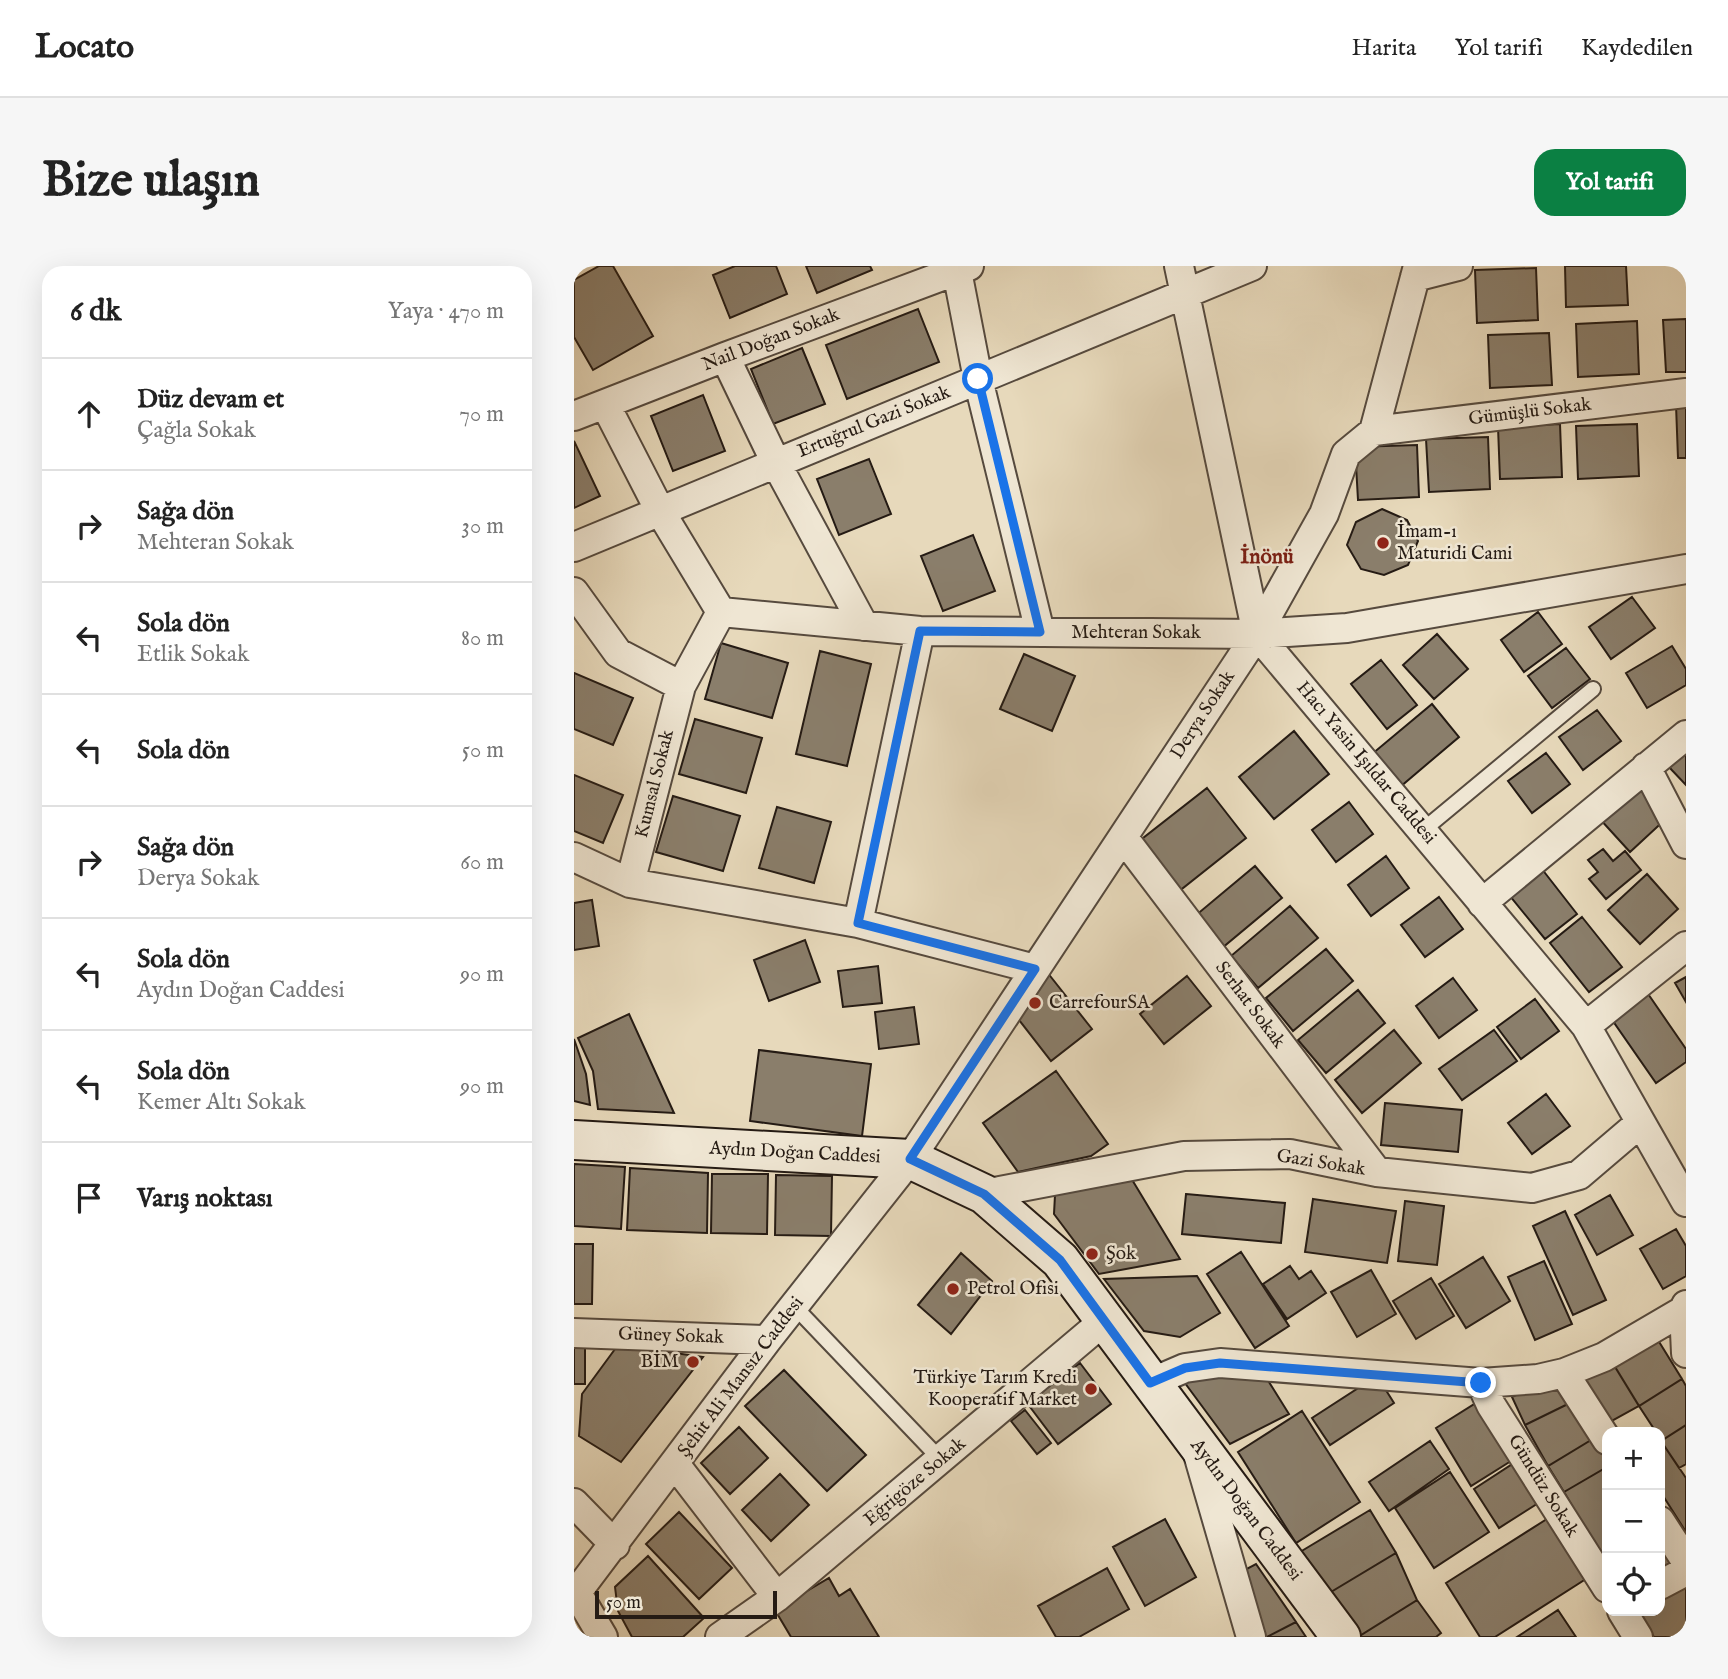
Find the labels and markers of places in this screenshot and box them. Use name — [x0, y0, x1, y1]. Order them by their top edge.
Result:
place label: İmam-ı Maturidi Cami — [1397, 520, 1512, 566]
marker: İmam-ı Maturidi Cami — [1375, 535, 1391, 551]
place label: CarrefourSA — [1049, 991, 1151, 1015]
marker: CarrefourSA — [1027, 995, 1043, 1011]
place label: Şok — [1106, 1242, 1137, 1266]
marker: Şok — [1084, 1246, 1100, 1262]
place label: Petrol Ofisi — [967, 1277, 1059, 1301]
marker: Petrol Ofisi — [945, 1281, 961, 1297]
place label: BİM — [640, 1350, 679, 1374]
marker: BİM — [685, 1354, 701, 1370]
place label: Türkiye Tarım Kredi Kooperatif Market — [913, 1366, 1077, 1412]
marker: Türkiye Tarım Kredi Kooperatif Market — [1083, 1381, 1099, 1397]

